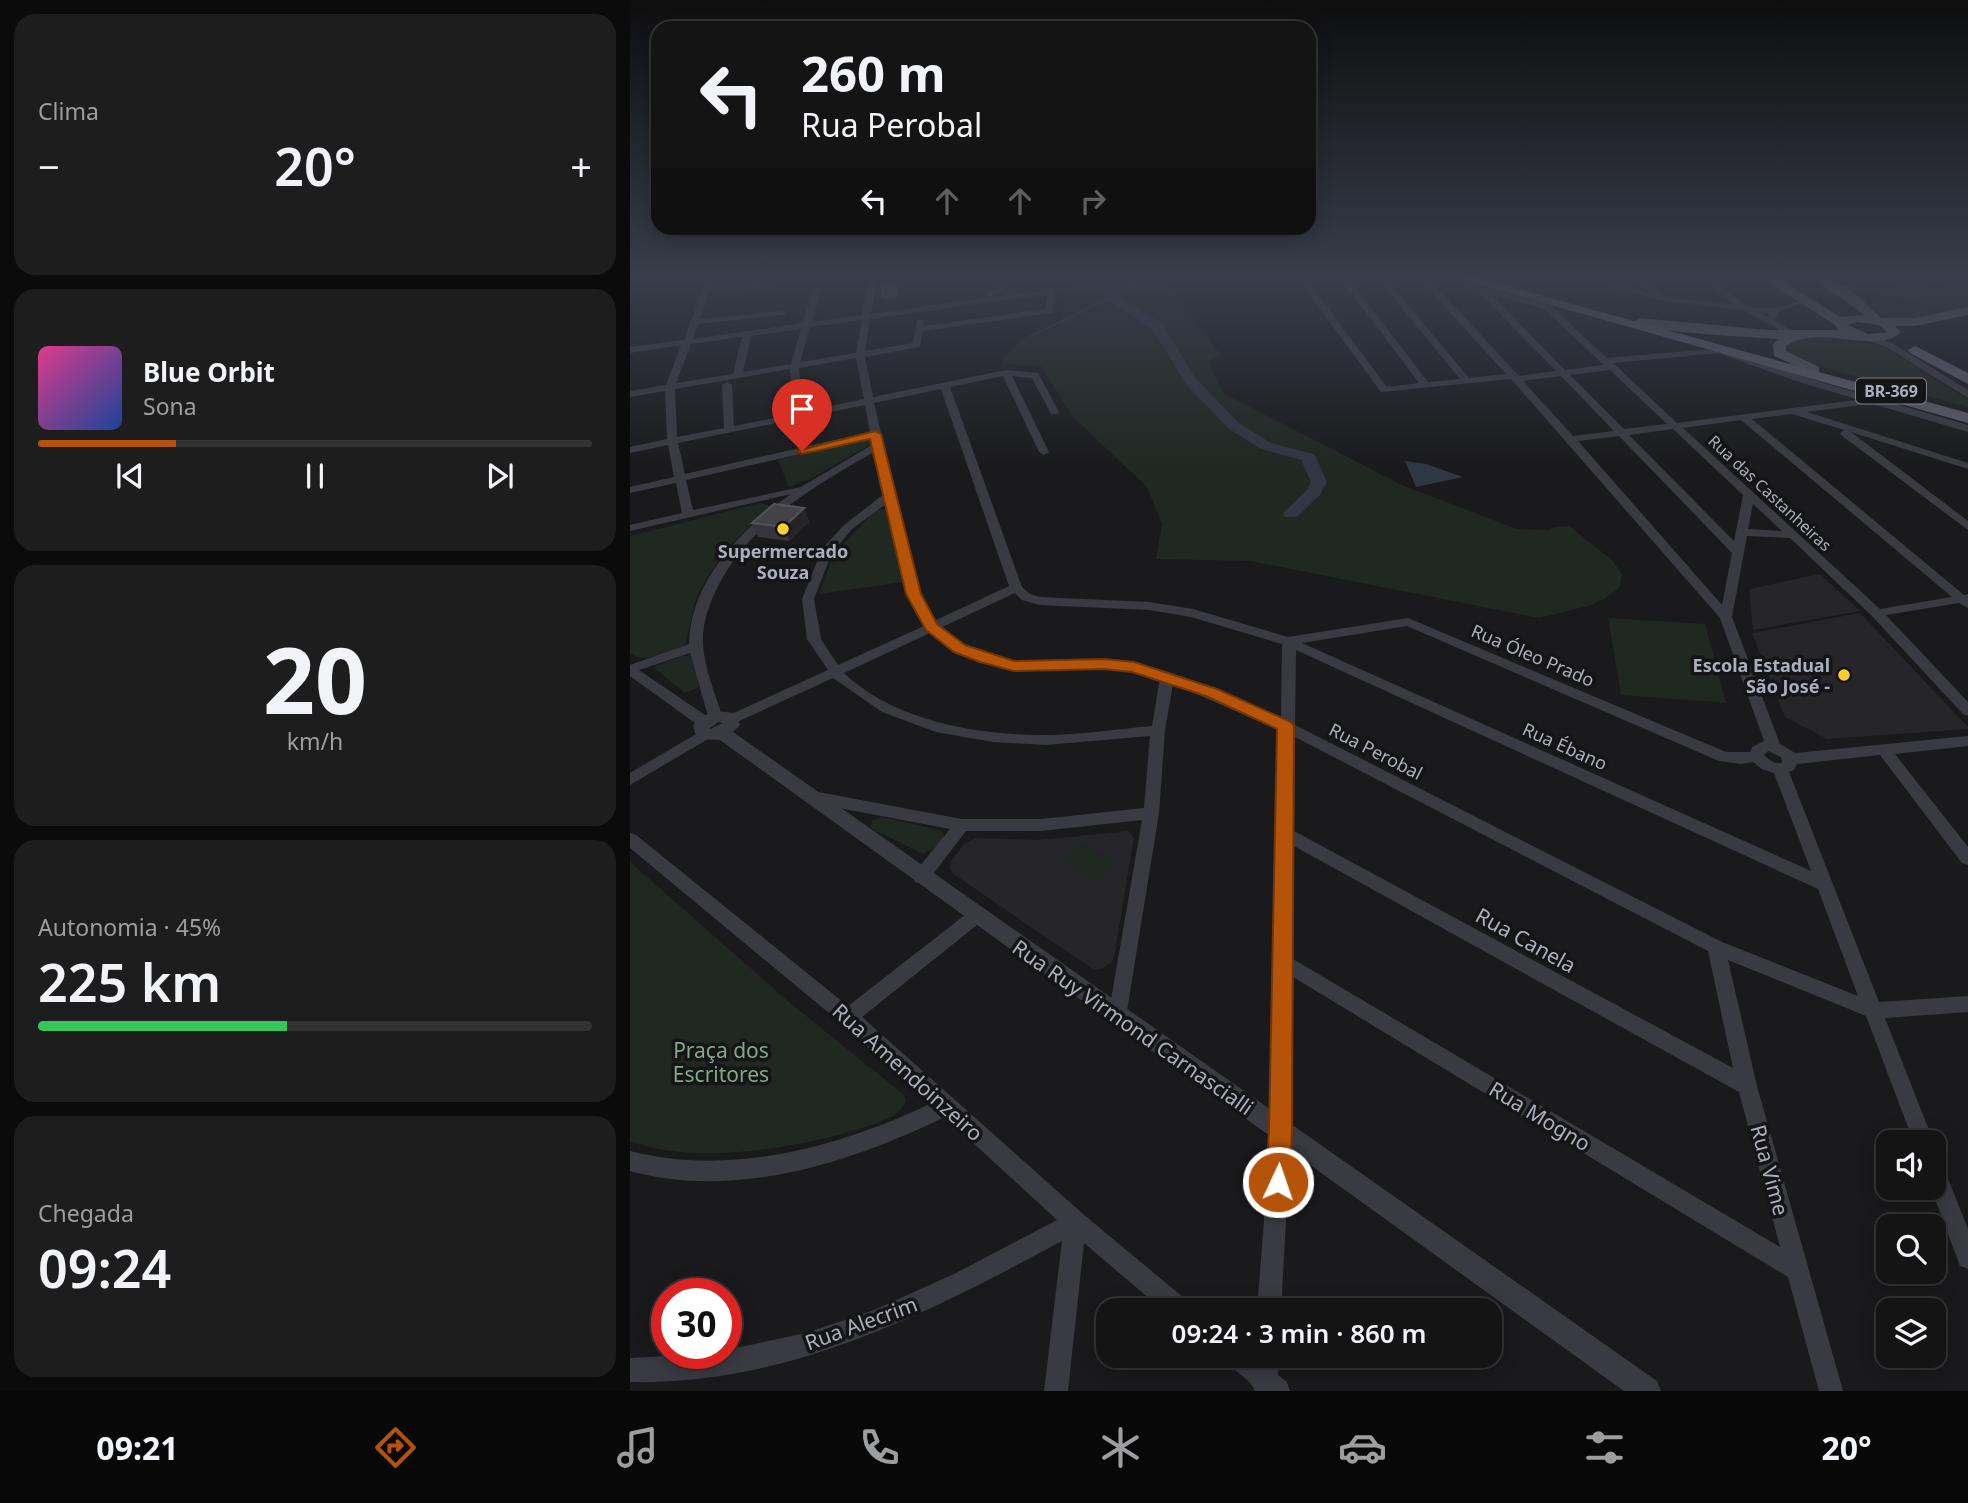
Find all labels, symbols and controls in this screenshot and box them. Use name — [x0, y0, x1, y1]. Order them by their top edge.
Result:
text: 260 m — [801, 40, 946, 106]
icon: left — [686, 49, 777, 140]
text: Clima — [38, 95, 99, 127]
text: Rua Perobal — [801, 103, 982, 146]
text: 20° — [274, 130, 356, 201]
text: − — [38, 140, 60, 192]
text: + — [570, 140, 592, 192]
icon: left — [855, 182, 893, 220]
icon: ahead — [928, 182, 966, 220]
icon: ahead — [1001, 182, 1039, 220]
icon: right — [1074, 182, 1112, 220]
text: Blue Orbit — [143, 354, 275, 390]
road number: BR-369 — [1856, 378, 1926, 404]
pin — [772, 379, 832, 451]
text: Sona — [143, 390, 197, 422]
icon: arrive — [783, 390, 821, 428]
street label: Rua das Castanheiras — [1704, 430, 1836, 556]
icon: previous — [111, 457, 149, 495]
icon: pause — [296, 457, 334, 495]
icon: next — [481, 457, 519, 495]
marker: Supermercado Souza — [775, 521, 791, 537]
place label: Supermercado Souza — [718, 539, 848, 584]
text: 20 — [263, 617, 367, 741]
street label: Rua Óleo Prado — [1468, 618, 1598, 692]
place label: Escola Estadual São José - — [1693, 653, 1830, 698]
marker: Escola Estadual São José - — [1836, 667, 1852, 683]
street label: Rua Perobal — [1325, 717, 1427, 785]
street label: Rua Ébano — [1519, 717, 1611, 775]
text: km/h — [287, 725, 343, 757]
street label: Rua Canela — [1471, 901, 1581, 979]
text: Autonomia · 45% — [38, 911, 221, 943]
street label: Rua Ruy Virmond Carnascialli — [1007, 933, 1259, 1121]
text: 225 km — [38, 946, 221, 1017]
street label: Rua Amendoinzeiro — [827, 997, 989, 1147]
park label: Praça dos Escritores — [673, 1036, 769, 1088]
street label: Rua Mogno — [1484, 1075, 1596, 1157]
street label: Rua Vime — [1744, 1122, 1796, 1218]
map controls — [1876, 1130, 1946, 1368]
button: sound — [1876, 1130, 1946, 1200]
position arrow — [1241, 1145, 1315, 1219]
text: Chegada — [38, 1197, 134, 1229]
button: search — [1876, 1214, 1946, 1284]
text: 09:24 — [38, 1232, 171, 1303]
speed limit sign: 30 — [651, 1278, 742, 1369]
street label: Rua Alecrim — [801, 1290, 921, 1356]
button: layers — [1876, 1298, 1946, 1368]
text: 09:24 · 3 min · 860 m — [1172, 1315, 1426, 1351]
icon: directions — [371, 1423, 420, 1472]
icon: music — [613, 1423, 662, 1472]
icon: phone — [855, 1423, 904, 1472]
icon: climate — [1096, 1423, 1145, 1472]
icon: car — [1338, 1423, 1387, 1472]
icon: filters — [1580, 1423, 1629, 1472]
text: 09:21 — [96, 1426, 179, 1469]
text: 20° — [1821, 1426, 1872, 1469]

